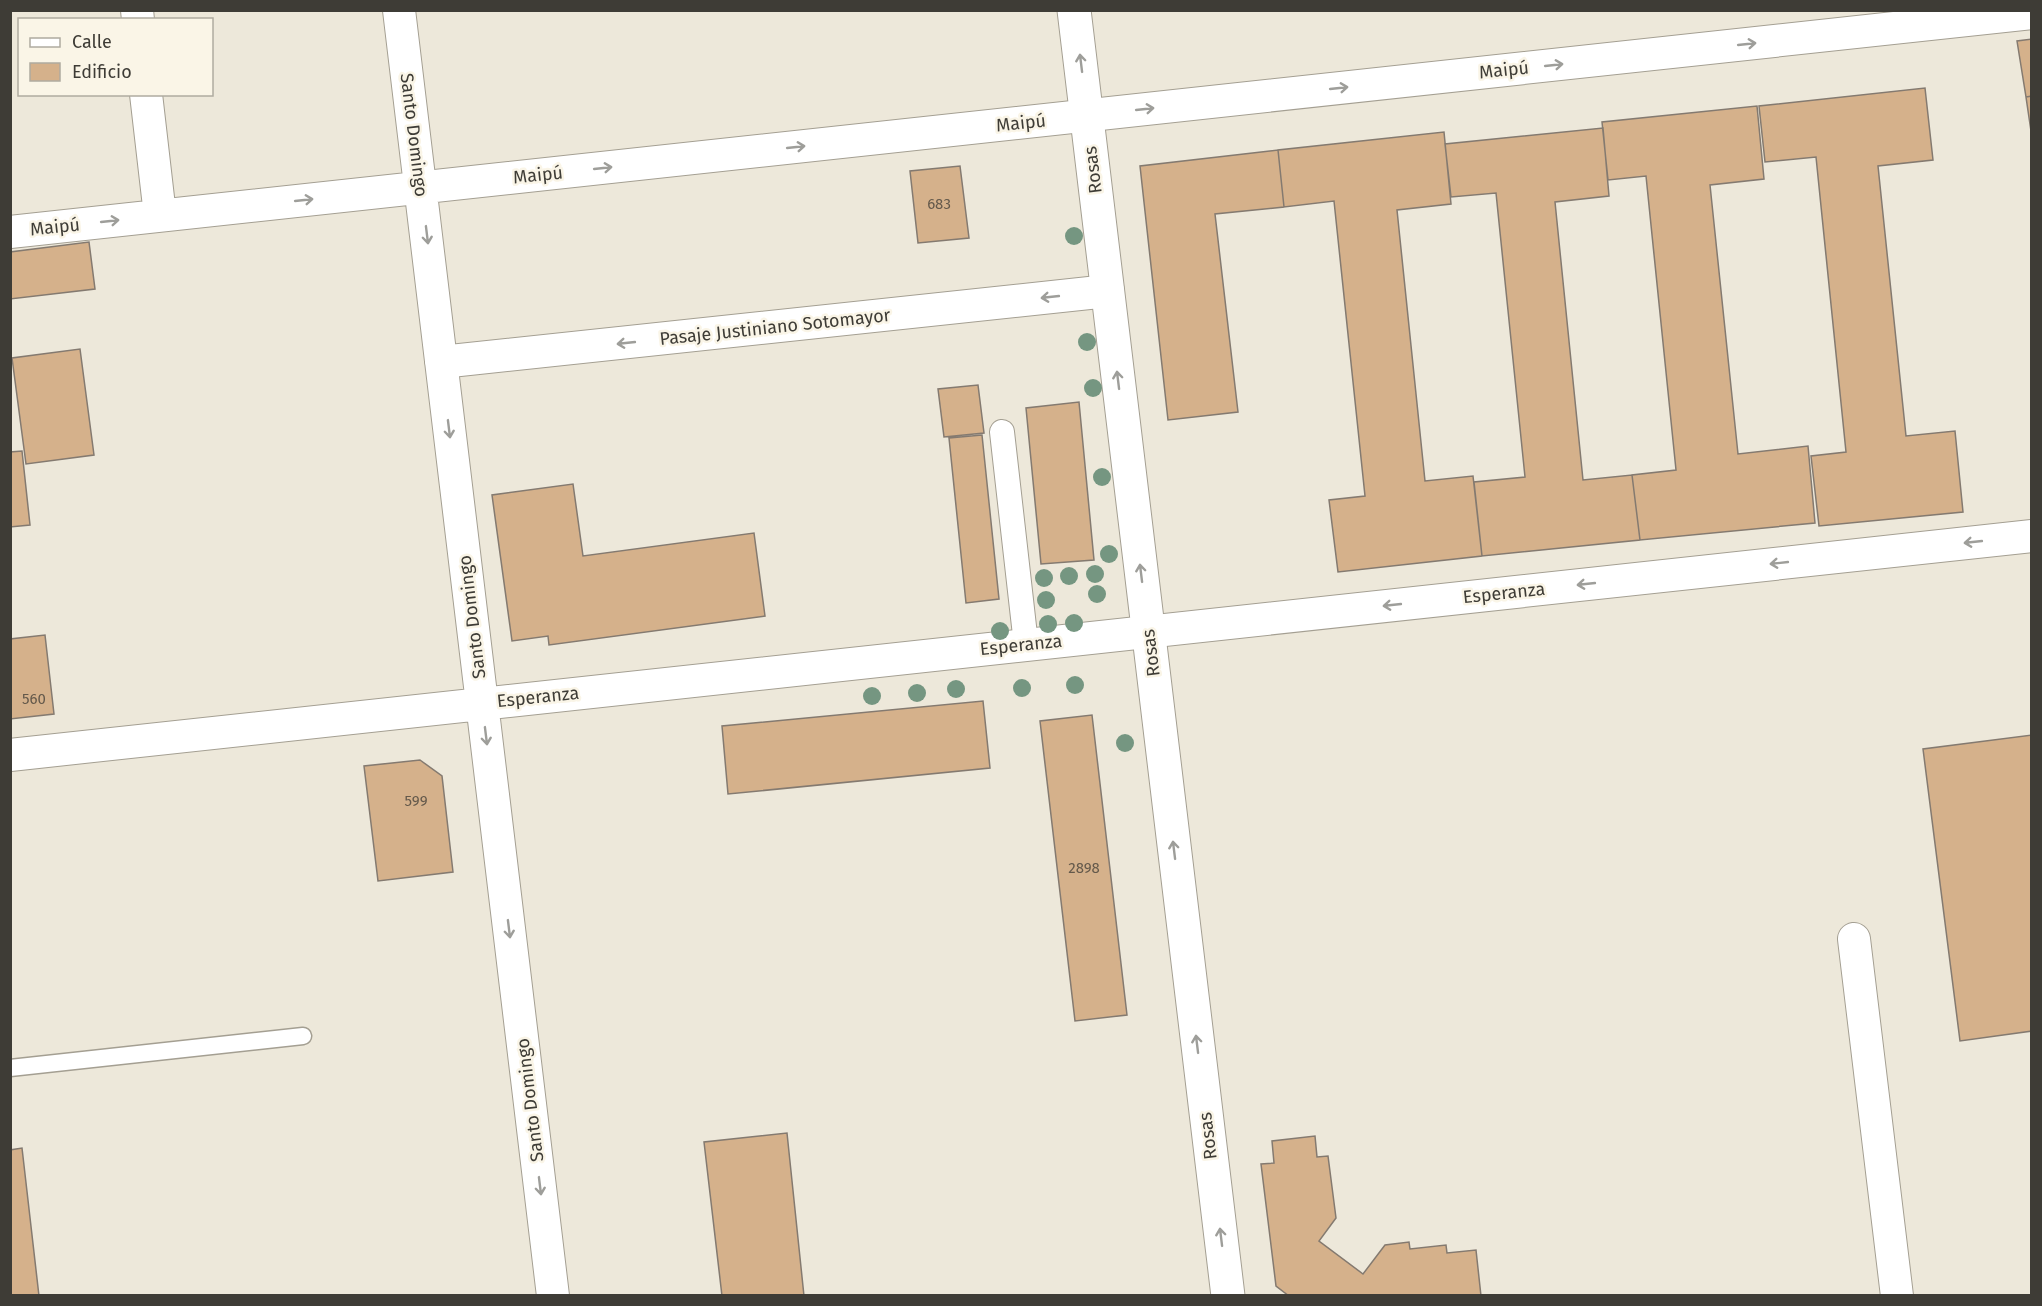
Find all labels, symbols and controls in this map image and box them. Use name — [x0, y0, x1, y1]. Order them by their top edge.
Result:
legend — [18, 18, 213, 96]
text: Calle — [72, 31, 112, 53]
one-way arrow — [1737, 38, 1757, 49]
one-way arrow — [1075, 54, 1086, 73]
street label: Maipú — [1478, 56, 1530, 84]
one-way arrow — [1543, 59, 1563, 70]
text: Edificio — [72, 61, 132, 83]
street label: Santo Domingo — [396, 72, 432, 198]
one-way arrow — [1328, 82, 1348, 93]
one-way arrow — [1135, 103, 1154, 114]
street label: Maipú — [995, 109, 1047, 137]
one-way arrow — [786, 141, 806, 152]
street label: Rosas — [1079, 145, 1107, 195]
street label: Maipú — [512, 161, 564, 189]
one-way arrow — [592, 162, 612, 173]
one-way arrow — [294, 194, 314, 205]
house number: 683 — [927, 195, 951, 213]
street label: Maipú — [29, 213, 81, 241]
one-way arrow — [100, 215, 120, 226]
one-way arrow — [421, 225, 432, 245]
one-way arrow — [1040, 292, 1060, 303]
street label: Pasaje Justiniano Sotomayor — [658, 304, 892, 350]
one-way arrow — [617, 337, 637, 348]
one-way arrow — [1113, 370, 1124, 390]
one-way arrow — [444, 419, 455, 438]
one-way arrow — [1964, 537, 1984, 548]
street label: Santo Domingo — [454, 554, 490, 680]
one-way arrow — [1770, 558, 1790, 569]
one-way arrow — [1136, 564, 1147, 584]
street label: Esperanza — [1462, 578, 1546, 608]
one-way arrow — [1576, 579, 1596, 590]
one-way arrow — [1382, 600, 1402, 611]
street label: Rosas — [1137, 628, 1165, 678]
street label: Esperanza — [979, 630, 1063, 660]
street label: Esperanza — [496, 682, 580, 712]
house number: 560 — [22, 690, 46, 708]
one-way arrow — [481, 725, 492, 745]
house number: 599 — [404, 792, 428, 810]
one-way arrow — [1169, 841, 1180, 861]
house number: 2898 — [1068, 859, 1100, 877]
one-way arrow — [504, 919, 515, 939]
one-way arrow — [1192, 1034, 1203, 1054]
street label: Santo Domingo — [512, 1037, 548, 1163]
street label: Rosas — [1194, 1111, 1222, 1161]
one-way arrow — [535, 1175, 546, 1195]
one-way arrow — [1215, 1228, 1226, 1248]

